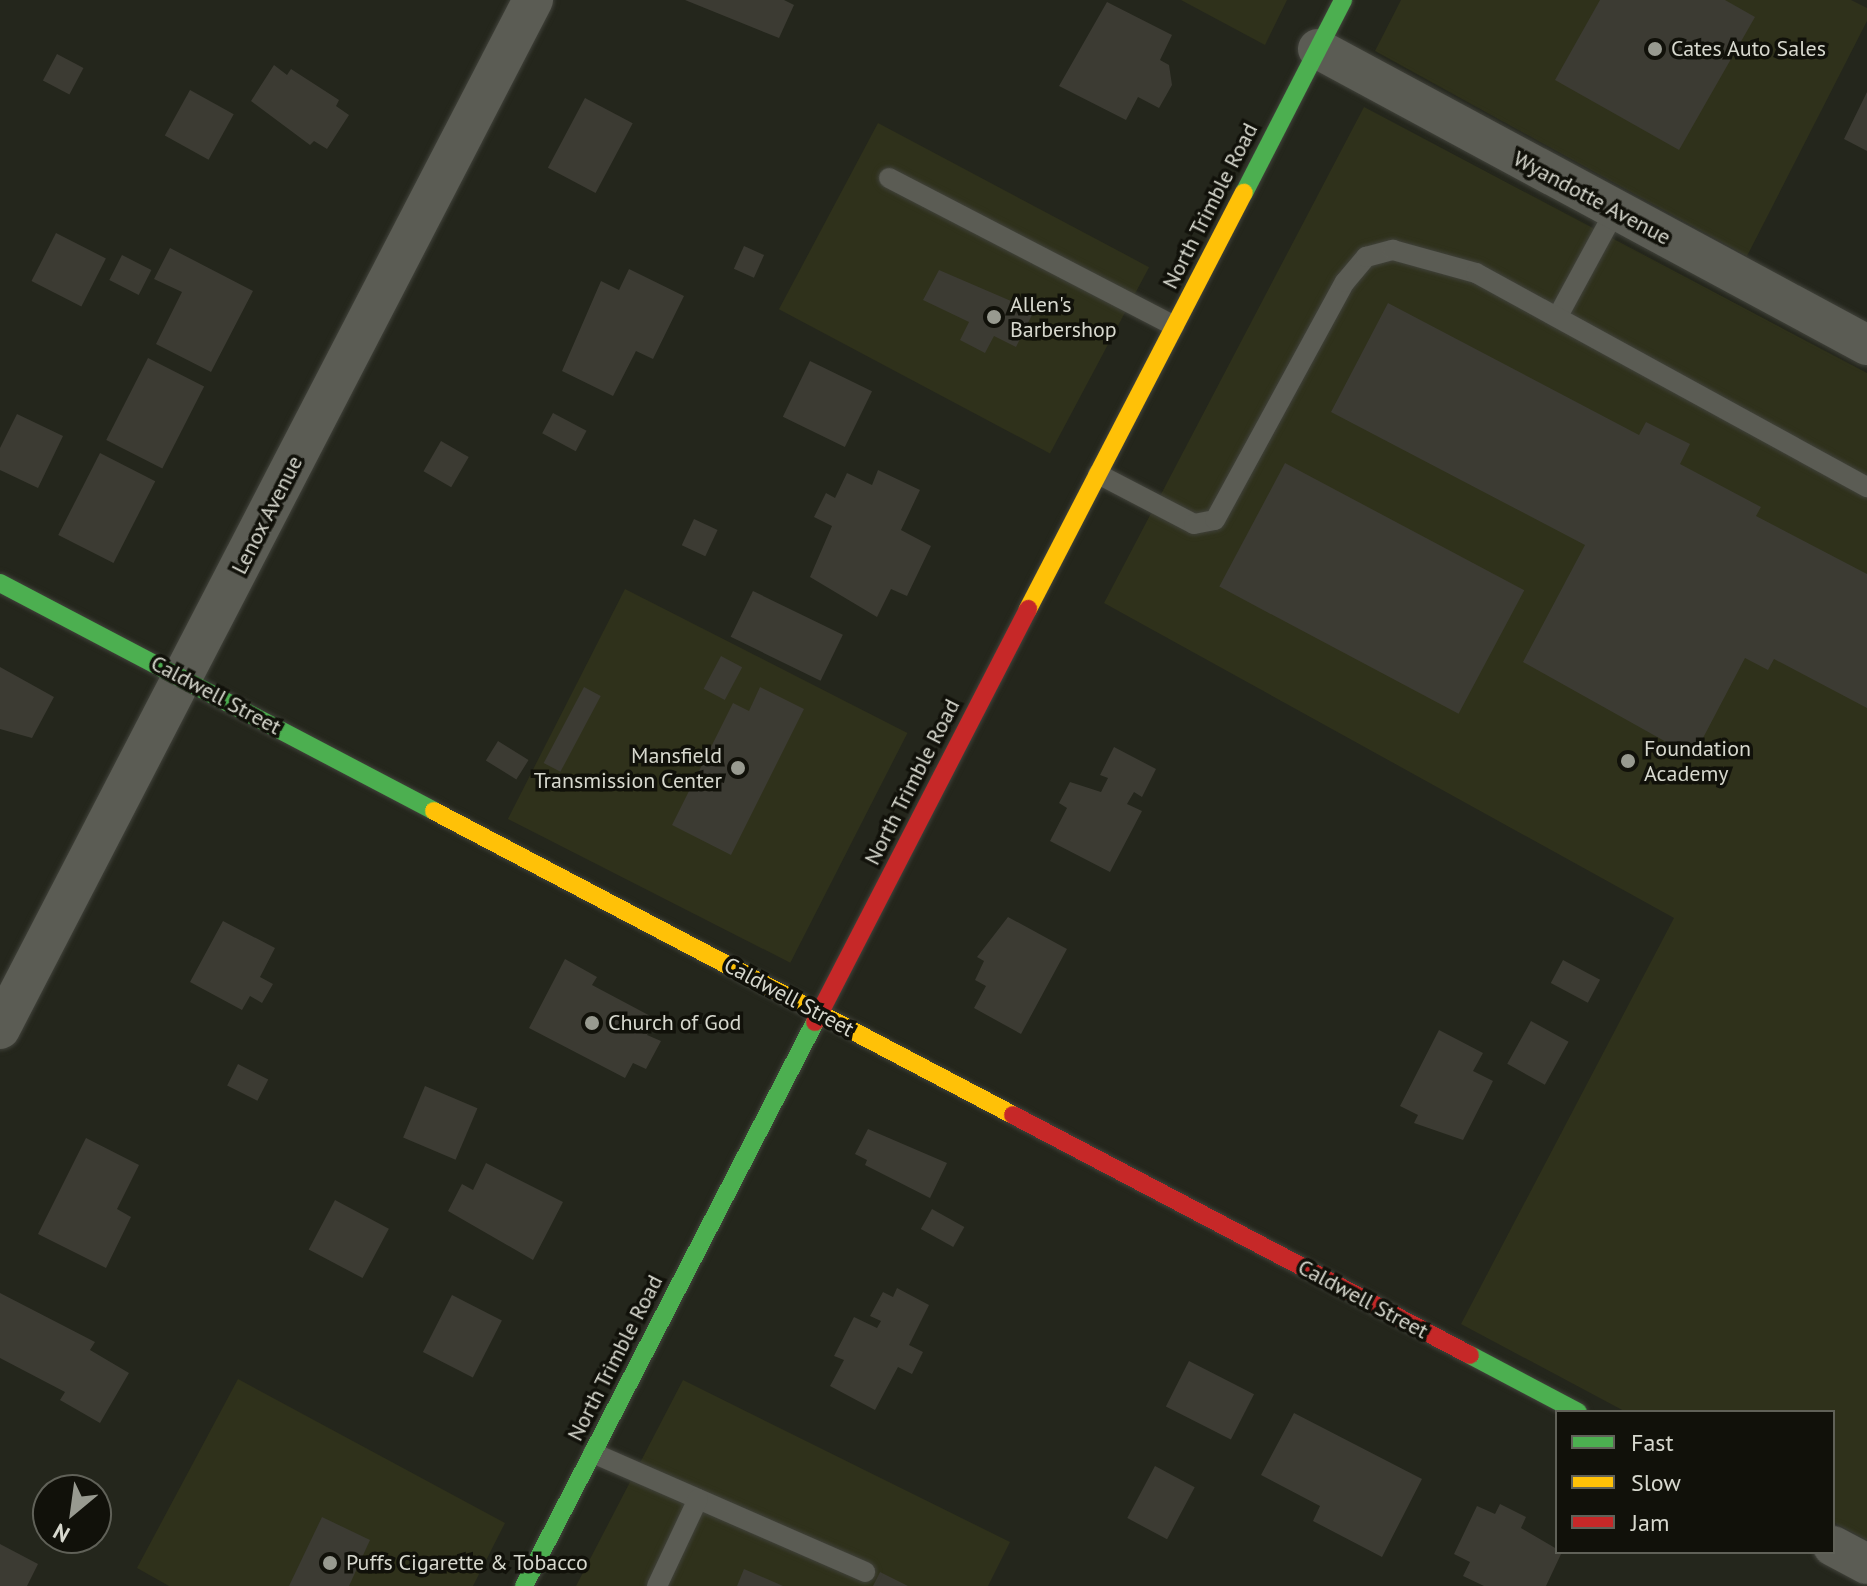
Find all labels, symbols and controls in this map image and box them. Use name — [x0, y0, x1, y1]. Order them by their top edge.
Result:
place label: Cates Auto Sales — [1671, 36, 1827, 62]
marker: Cates Auto Sales — [1646, 40, 1664, 58]
street label: North Trimble Road — [1157, 118, 1263, 294]
street label: Wyandotte Avenue — [1508, 145, 1676, 251]
place label: Allen's Barbershop — [1010, 291, 1117, 342]
marker: Allen's Barbershop — [985, 308, 1003, 326]
street label: Lenox Avenue — [226, 451, 308, 579]
street label: Caldwell Street — [147, 650, 285, 740]
street label: North Trimble Road — [859, 694, 965, 870]
place label: Foundation Academy — [1644, 735, 1751, 786]
place label: Mansfield Transmission Center — [534, 742, 722, 794]
marker: Foundation Academy — [1619, 752, 1637, 770]
marker: Mansfield Transmission Center — [729, 759, 747, 777]
street label: Caldwell Street — [720, 952, 858, 1042]
place label: Church of God — [608, 1010, 741, 1036]
marker: Church of God — [583, 1014, 601, 1032]
street label: Caldwell Street — [1294, 1254, 1432, 1344]
street label: North Trimble Road — [562, 1270, 668, 1446]
legend — [1555, 1410, 1835, 1554]
text: Fast — [1631, 1427, 1674, 1458]
text: Slow — [1631, 1467, 1681, 1498]
north arrow — [32, 1474, 112, 1554]
text: Jam — [1631, 1507, 1669, 1538]
text: N — [48, 1517, 74, 1549]
place label: Puffs Cigarette & Tobacco — [346, 1550, 589, 1576]
marker: Puffs Cigarette & Tobacco — [321, 1554, 339, 1572]

